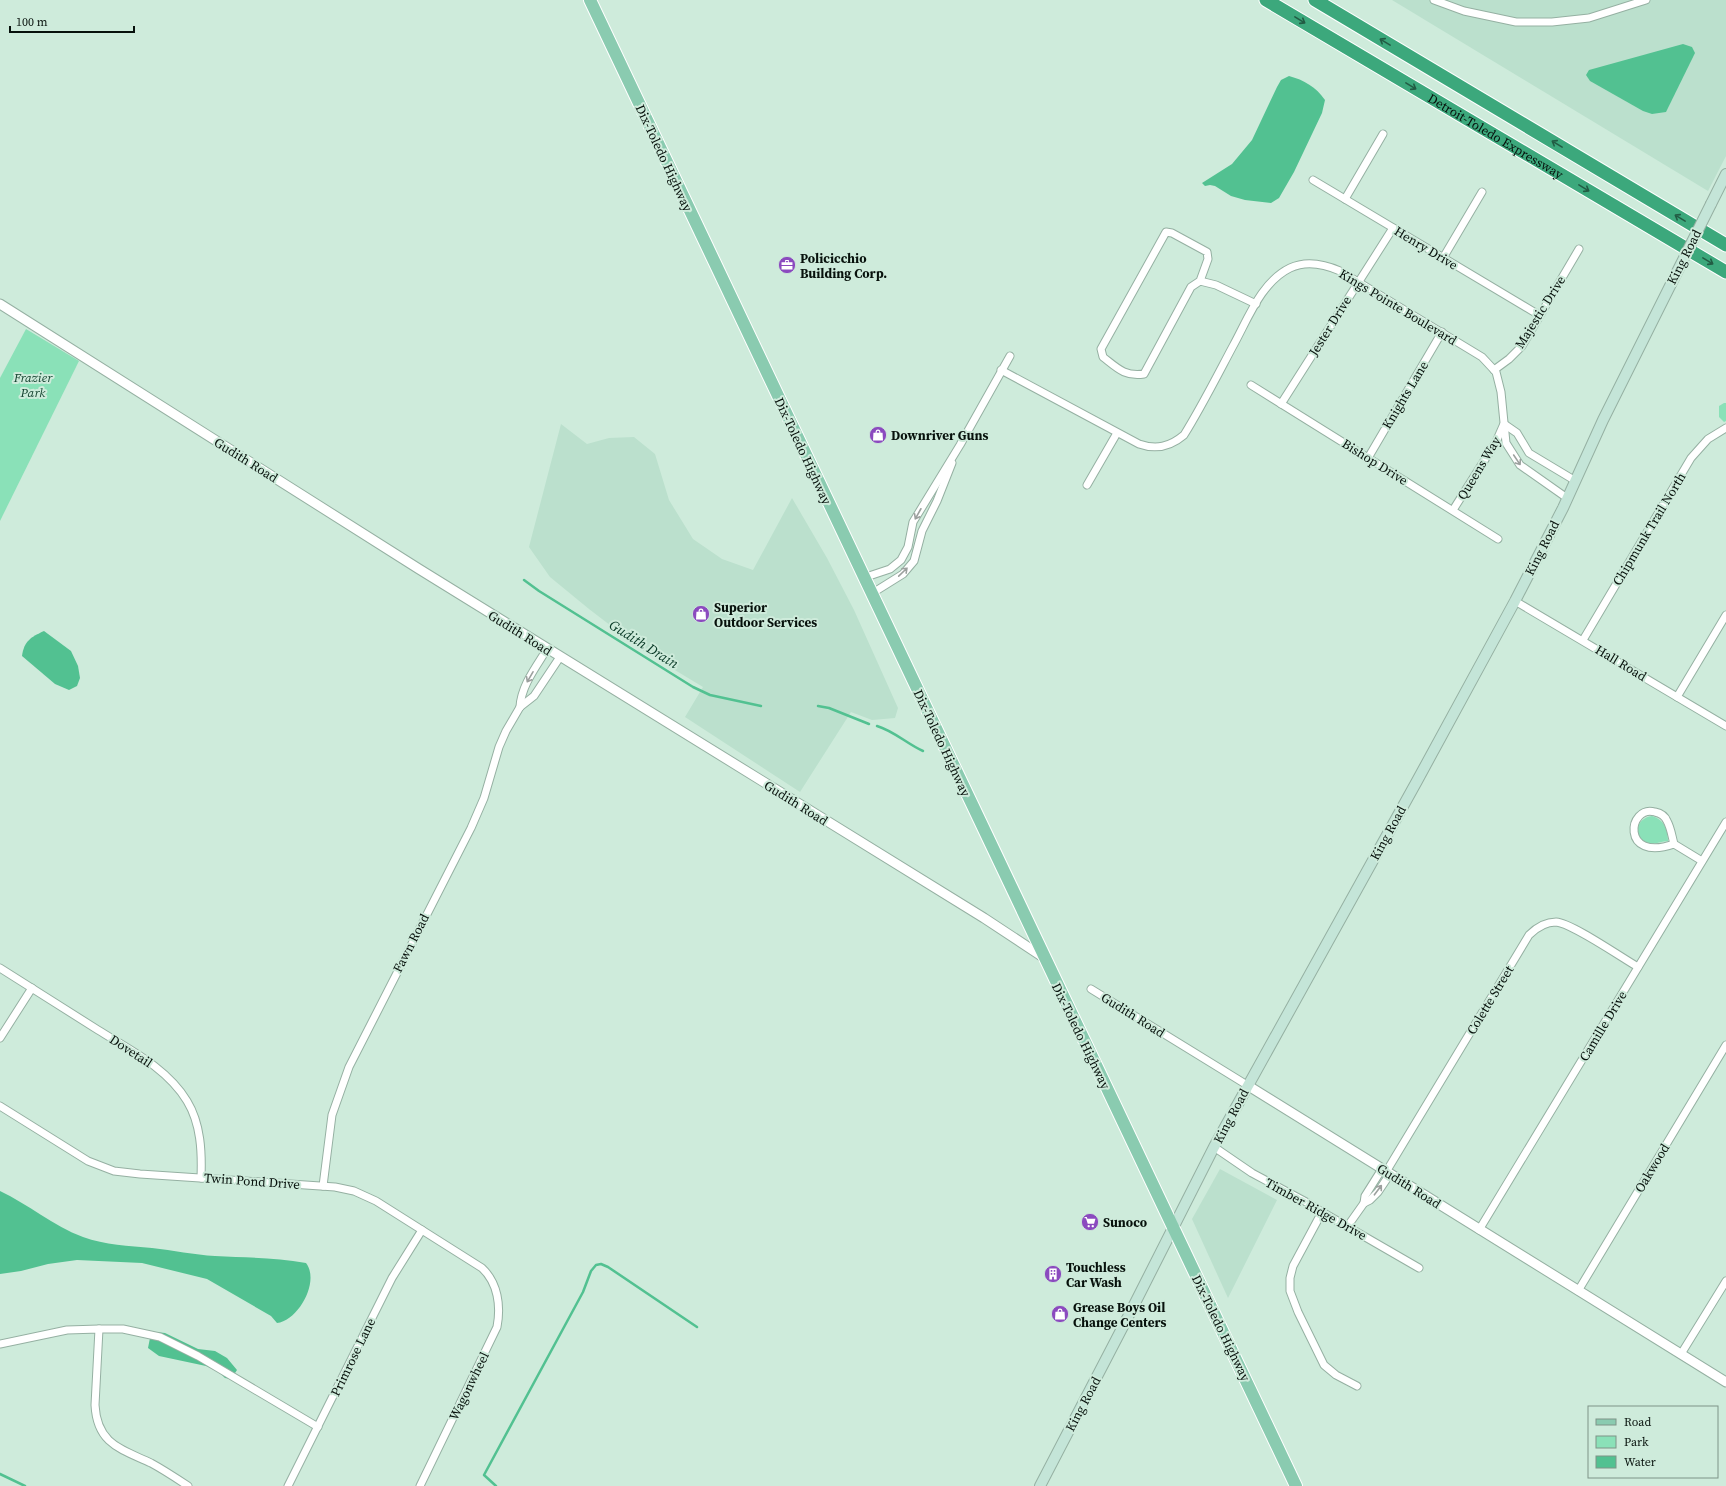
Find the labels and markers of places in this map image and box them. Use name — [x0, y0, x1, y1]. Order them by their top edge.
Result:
place label: Policicchio Building Corp. — [800, 250, 887, 282]
office icon: Policicchio Building Corp. — [777, 255, 797, 275]
shop icon: Downriver Guns — [868, 425, 888, 445]
place label: Downriver Guns — [891, 427, 988, 444]
place label: Superior Outdoor Services — [714, 599, 817, 631]
shop icon: Superior Outdoor Services — [691, 604, 711, 624]
supermarket icon: Sunoco — [1080, 1212, 1100, 1232]
place label: Sunoco — [1103, 1214, 1147, 1231]
place label: Touchless Car Wash — [1066, 1259, 1126, 1291]
building icon: Touchless Car Wash — [1043, 1264, 1063, 1284]
place label: Grease Boys Oil Change Centers — [1073, 1299, 1166, 1331]
shop icon: Grease Boys Oil Change Centers — [1050, 1304, 1070, 1324]

